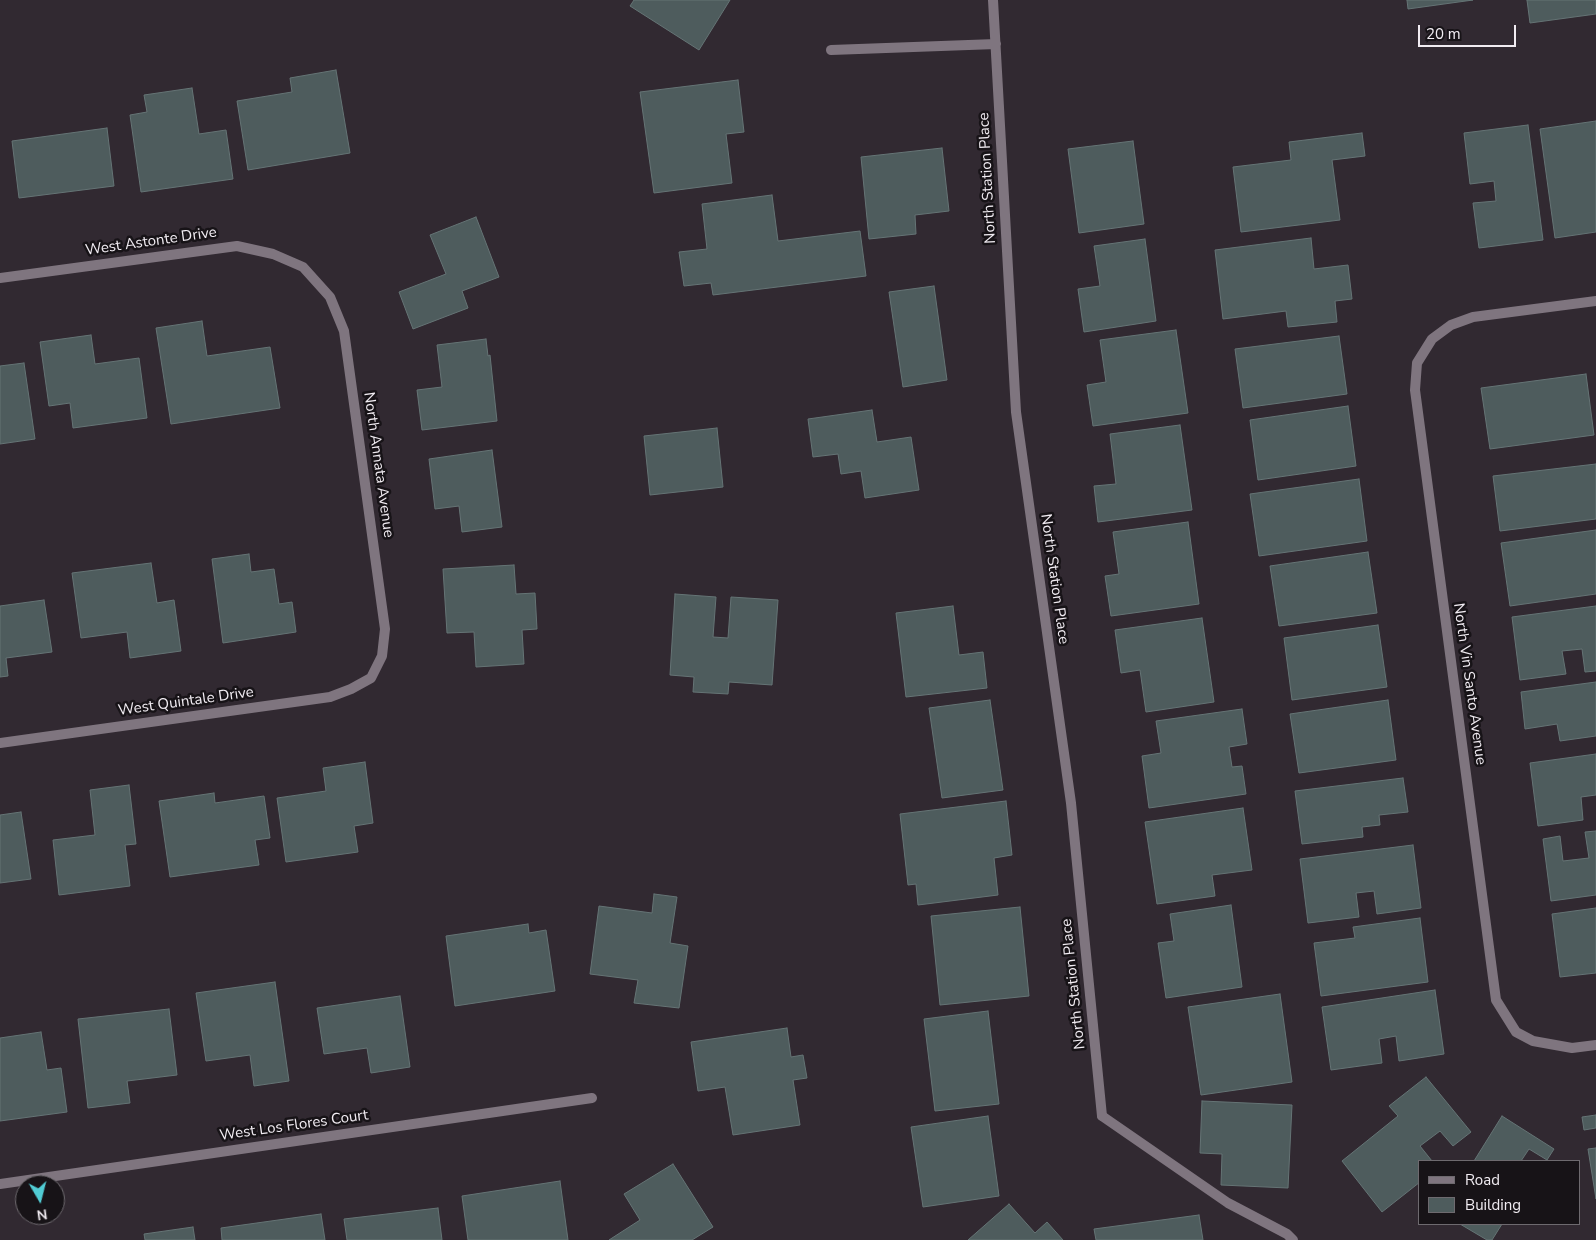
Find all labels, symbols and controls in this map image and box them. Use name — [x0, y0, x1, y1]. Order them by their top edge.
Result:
scale bar — [1421, 15, 1518, 47]
text: 20 m — [1426, 24, 1461, 44]
street label: North Station Place — [976, 112, 1000, 244]
street label: West Astonte Drive — [84, 224, 218, 260]
street label: North Annata Avenue — [359, 391, 397, 539]
street label: North Station Place — [1036, 513, 1072, 645]
street label: North Vin Santo Avenue — [1449, 602, 1489, 766]
street label: West Quintale Drive — [117, 684, 255, 720]
street label: North Station Place — [1058, 918, 1090, 1050]
street label: West Los Flores Court — [219, 1107, 369, 1145]
legend — [1418, 1160, 1581, 1225]
text: Road — [1465, 1170, 1500, 1190]
north arrow — [15, 1175, 65, 1225]
text: Building — [1465, 1195, 1521, 1215]
text: N — [36, 1204, 49, 1224]

